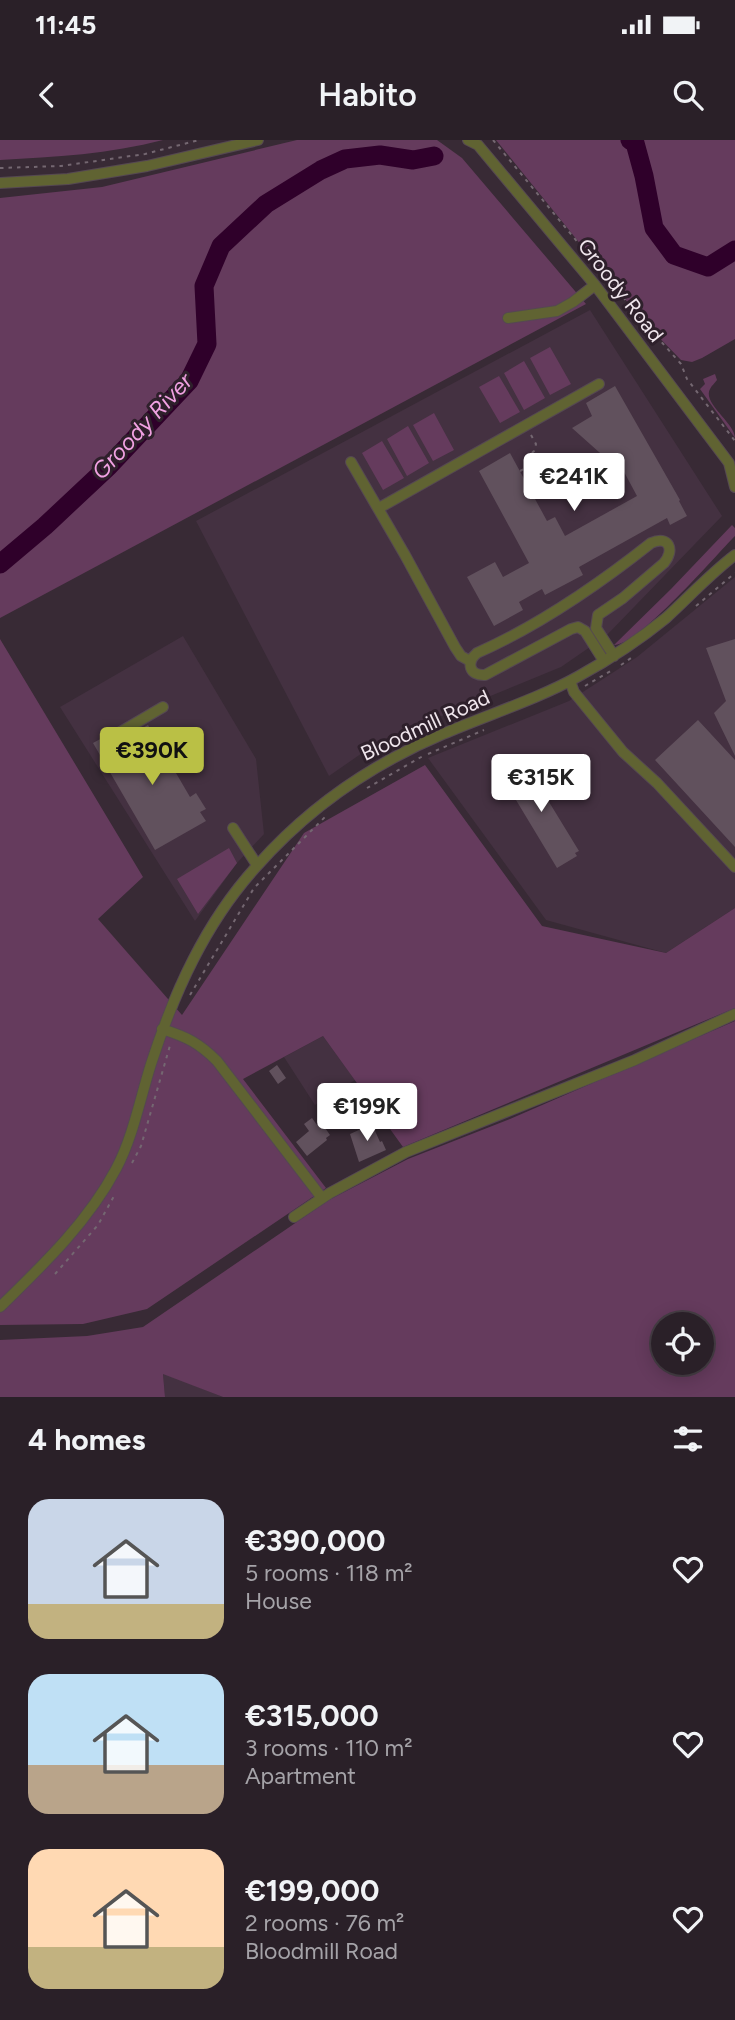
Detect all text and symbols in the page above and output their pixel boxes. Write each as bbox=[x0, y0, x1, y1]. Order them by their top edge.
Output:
text: 11:45 bbox=[35, 9, 96, 41]
icon: back bbox=[28, 76, 66, 114]
text: Habito bbox=[318, 76, 417, 114]
icon: search bbox=[669, 76, 707, 114]
street label: Groody Road bbox=[573, 233, 669, 347]
water label: Groody River bbox=[86, 366, 199, 485]
pin: €241K bbox=[525, 454, 623, 513]
text: €241K bbox=[540, 462, 608, 490]
street label: Bloodmill Road bbox=[356, 684, 494, 766]
pin: €390K bbox=[103, 728, 201, 787]
text: €390K bbox=[116, 736, 188, 764]
pin: €315K bbox=[492, 754, 590, 814]
text: €315K bbox=[507, 763, 575, 791]
pin: €199K bbox=[318, 1084, 416, 1143]
text: €199K bbox=[333, 1092, 401, 1120]
map controls bbox=[651, 1312, 714, 1375]
button: locate bbox=[651, 1312, 714, 1375]
icon: filters bbox=[669, 1420, 707, 1458]
text: 4 homes bbox=[28, 1421, 145, 1458]
text: €390,000 bbox=[245, 1522, 385, 1559]
icon: home bbox=[84, 1527, 168, 1611]
icon: heart bbox=[669, 1550, 707, 1588]
text: 5 rooms · 118 m² bbox=[245, 1559, 413, 1587]
text: House bbox=[245, 1587, 312, 1615]
text: €315,000 bbox=[245, 1697, 379, 1734]
icon: home bbox=[84, 1702, 168, 1786]
icon: heart bbox=[669, 1725, 707, 1763]
text: 3 rooms · 110 m² bbox=[245, 1734, 412, 1762]
text: Apartment bbox=[245, 1762, 356, 1790]
text: €199,000 bbox=[245, 1872, 379, 1909]
icon: home bbox=[84, 1877, 168, 1961]
icon: heart bbox=[669, 1900, 707, 1938]
text: 2 rooms · 76 m² bbox=[245, 1909, 404, 1937]
text: Bloodmill Road bbox=[245, 1937, 398, 1965]

